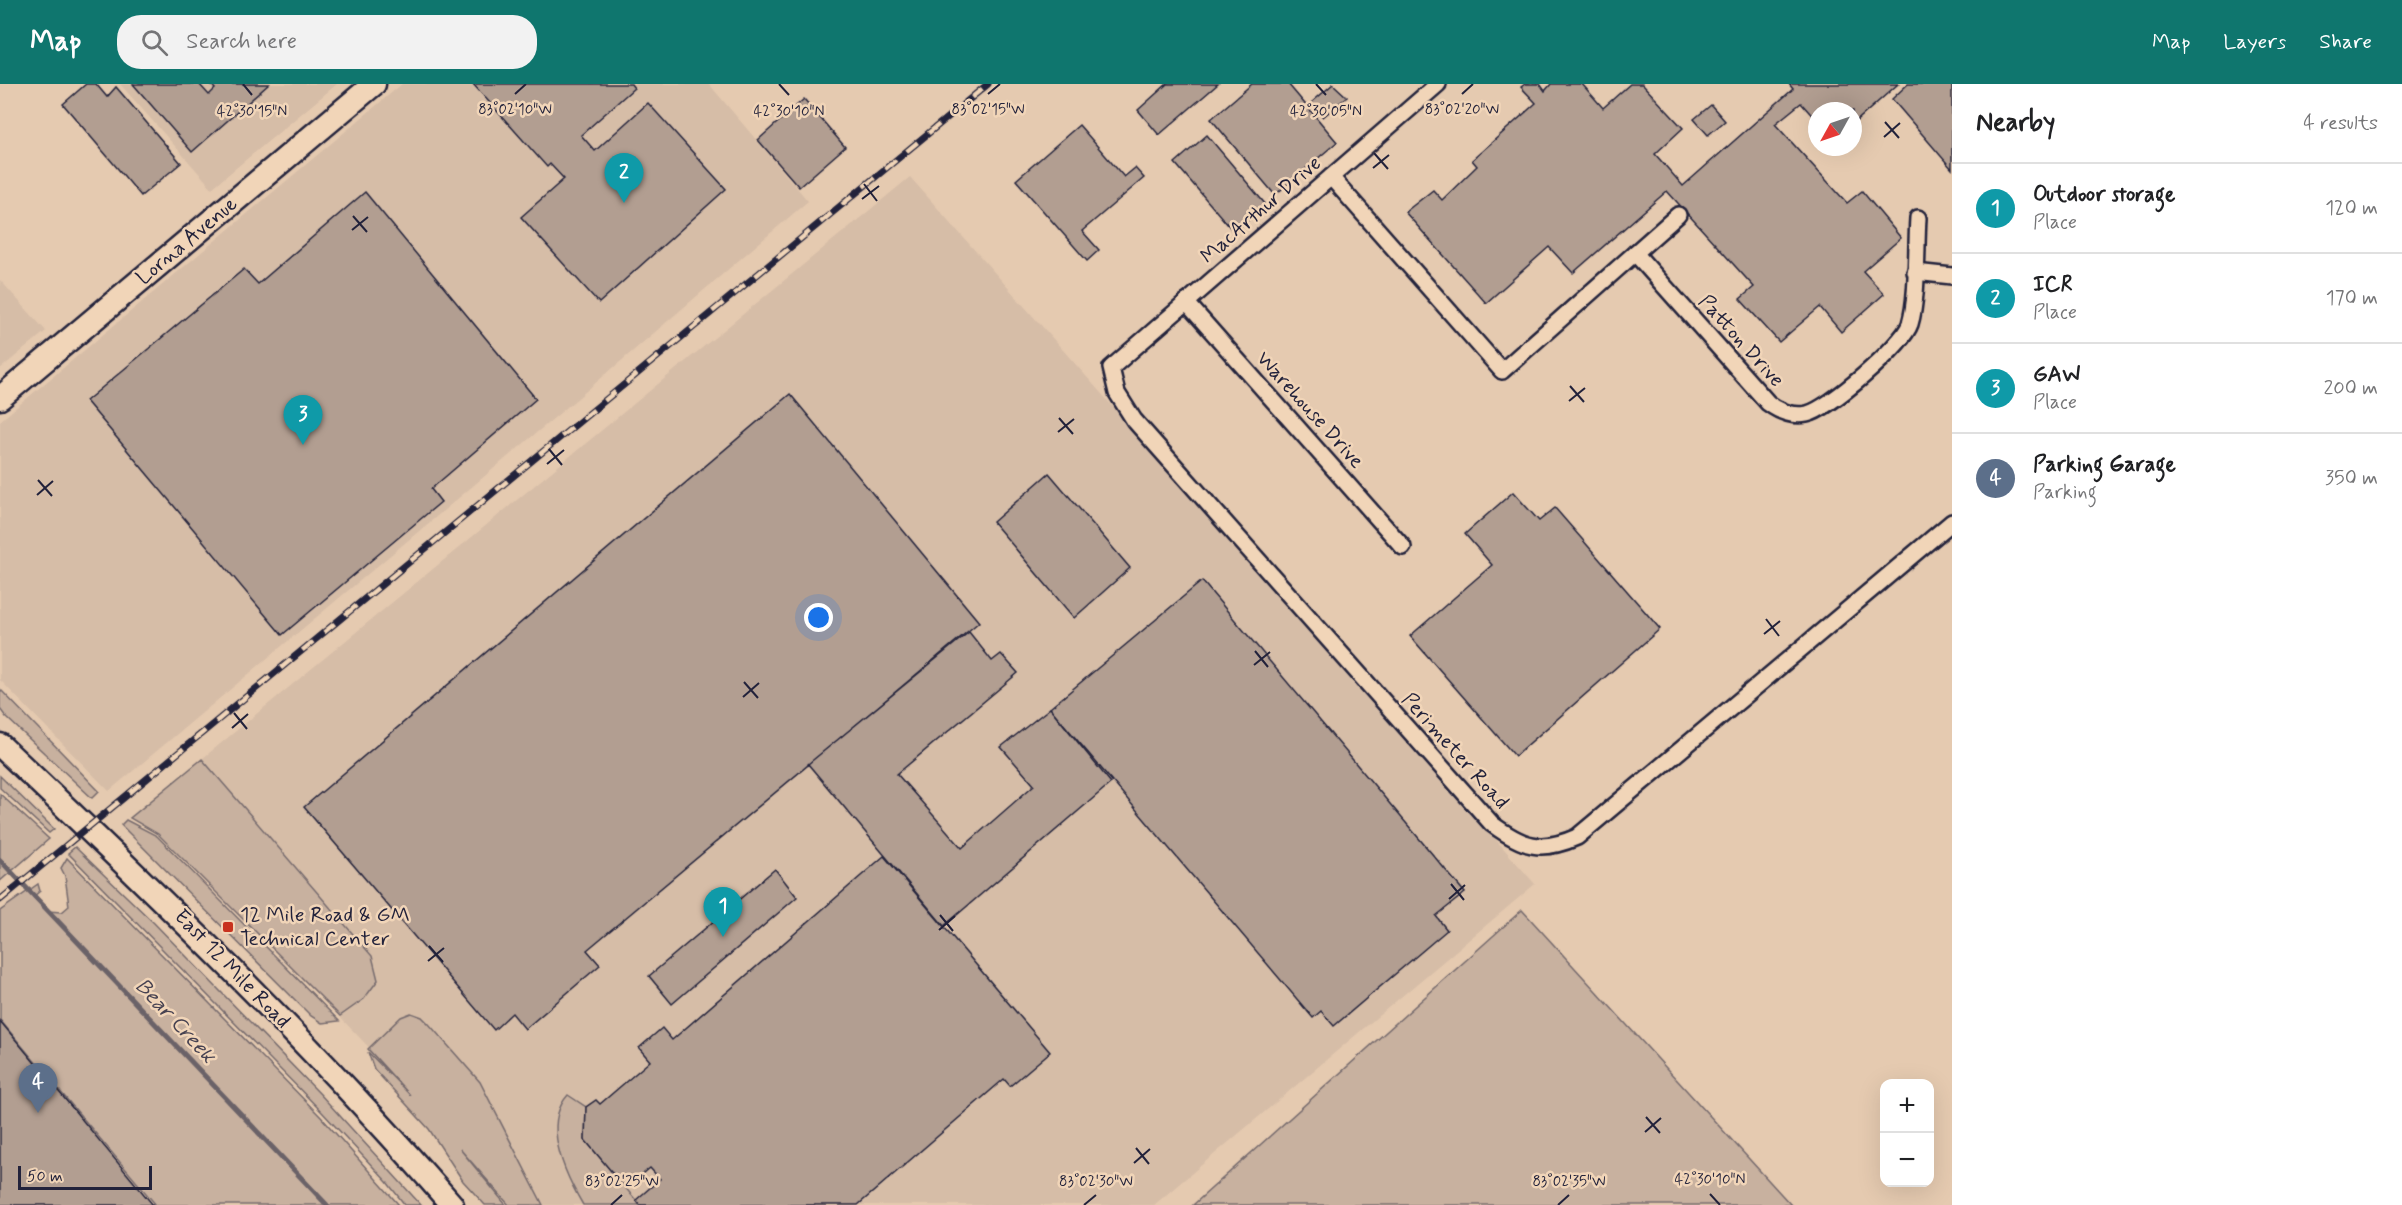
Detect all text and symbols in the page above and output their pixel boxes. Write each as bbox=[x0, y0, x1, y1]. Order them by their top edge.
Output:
search box bbox=[117, 15, 537, 69]
text: Map bbox=[30, 24, 81, 61]
icon: search bbox=[138, 26, 171, 59]
text: Search here bbox=[186, 28, 297, 56]
text: Map bbox=[2152, 28, 2190, 56]
text: Layers bbox=[2223, 28, 2286, 56]
text: Share bbox=[2319, 28, 2372, 56]
text: 83°02'10"W bbox=[478, 100, 552, 120]
text: 83°02'15"W bbox=[951, 100, 1025, 120]
text: 83°02'20"W bbox=[1425, 100, 1499, 120]
text: 42°30'15"N bbox=[217, 102, 287, 122]
text: 42°30'10"N bbox=[754, 102, 825, 122]
text: 42°30'05"N bbox=[1290, 102, 1362, 122]
north arrow bbox=[1808, 102, 1862, 156]
text: Nearby bbox=[1976, 106, 2055, 140]
text: 4 results bbox=[2303, 110, 2378, 137]
street label: MacArthur Drive bbox=[1195, 150, 1327, 270]
pin: 2 bbox=[604, 154, 644, 203]
text: Outdoor storage bbox=[2033, 181, 2175, 209]
street label: Lorna Avenue bbox=[130, 190, 244, 292]
text: 1 bbox=[1991, 195, 2000, 222]
text: 120 m bbox=[2325, 195, 2378, 222]
text: Place bbox=[2033, 209, 2077, 236]
text: ICR bbox=[2033, 271, 2073, 299]
text: 2 bbox=[1991, 285, 2000, 312]
text: 170 m bbox=[2326, 285, 2378, 312]
street label: Patton Drive bbox=[1692, 289, 1790, 393]
text: Place bbox=[2033, 299, 2077, 326]
street label: Warehouse Drive bbox=[1250, 345, 1370, 475]
text: GAW bbox=[2033, 361, 2080, 389]
text: 3 bbox=[1991, 375, 2000, 402]
text: 200 m bbox=[2323, 375, 2378, 402]
text: Place bbox=[2033, 389, 2077, 416]
pin: 3 bbox=[284, 396, 322, 445]
text: Parking Garage bbox=[2033, 451, 2176, 479]
text: 4 bbox=[1990, 465, 2001, 492]
text: 350 m bbox=[2325, 465, 2378, 492]
text: Parking bbox=[2033, 479, 2097, 506]
your location bbox=[804, 603, 833, 632]
street label: Perimeter Road bbox=[1395, 687, 1515, 815]
pin: 1 bbox=[704, 888, 742, 937]
place label: 12 Mile Road & GM Technical Center bbox=[240, 901, 410, 953]
street label: East 12 Mile Road bbox=[168, 903, 296, 1035]
marker: 12 Mile Road & GM Technical Center bbox=[221, 920, 235, 934]
water label: Bear Creek bbox=[128, 973, 223, 1071]
pin: 4 bbox=[18, 1064, 57, 1113]
map controls bbox=[1880, 1079, 1934, 1187]
button: + bbox=[1880, 1079, 1934, 1133]
button: − bbox=[1880, 1133, 1934, 1187]
scale bar bbox=[18, 1163, 152, 1190]
text: 50 m bbox=[27, 1166, 63, 1187]
text: 42°30'10"N bbox=[1675, 1170, 1746, 1190]
text: 83°02'25"W bbox=[585, 1172, 659, 1192]
text: 83°02'30"W bbox=[1059, 1172, 1133, 1192]
text: 83°02'35"W bbox=[1532, 1172, 1606, 1192]

